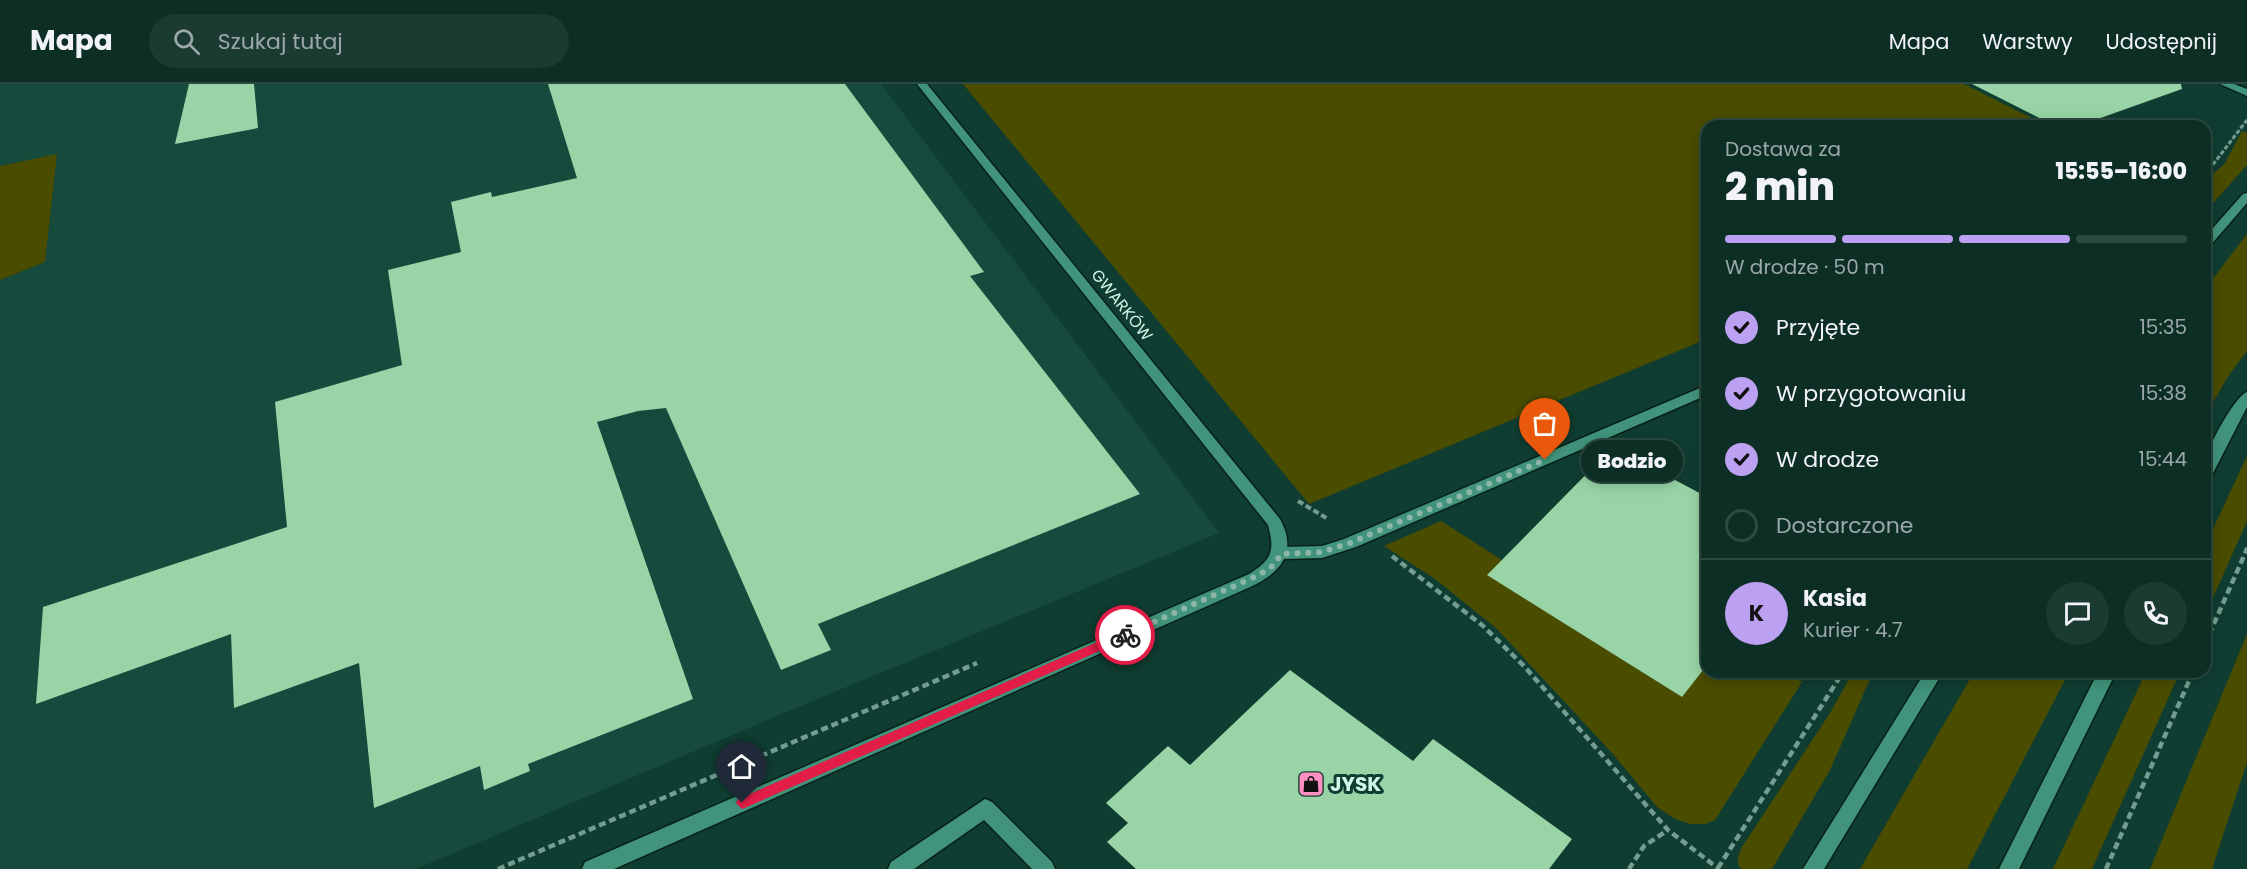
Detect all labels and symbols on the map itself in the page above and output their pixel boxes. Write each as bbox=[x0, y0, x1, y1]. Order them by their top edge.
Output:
street label: GWARKÓW bbox=[1086, 264, 1158, 346]
pin bbox=[1519, 398, 1570, 460]
callout: Bodzio bbox=[1581, 439, 1683, 481]
courier bbox=[1095, 605, 1155, 665]
pin bbox=[716, 741, 767, 803]
shop icon: JYSK bbox=[1296, 769, 1326, 799]
place label: JYSK bbox=[1330, 770, 1381, 798]

